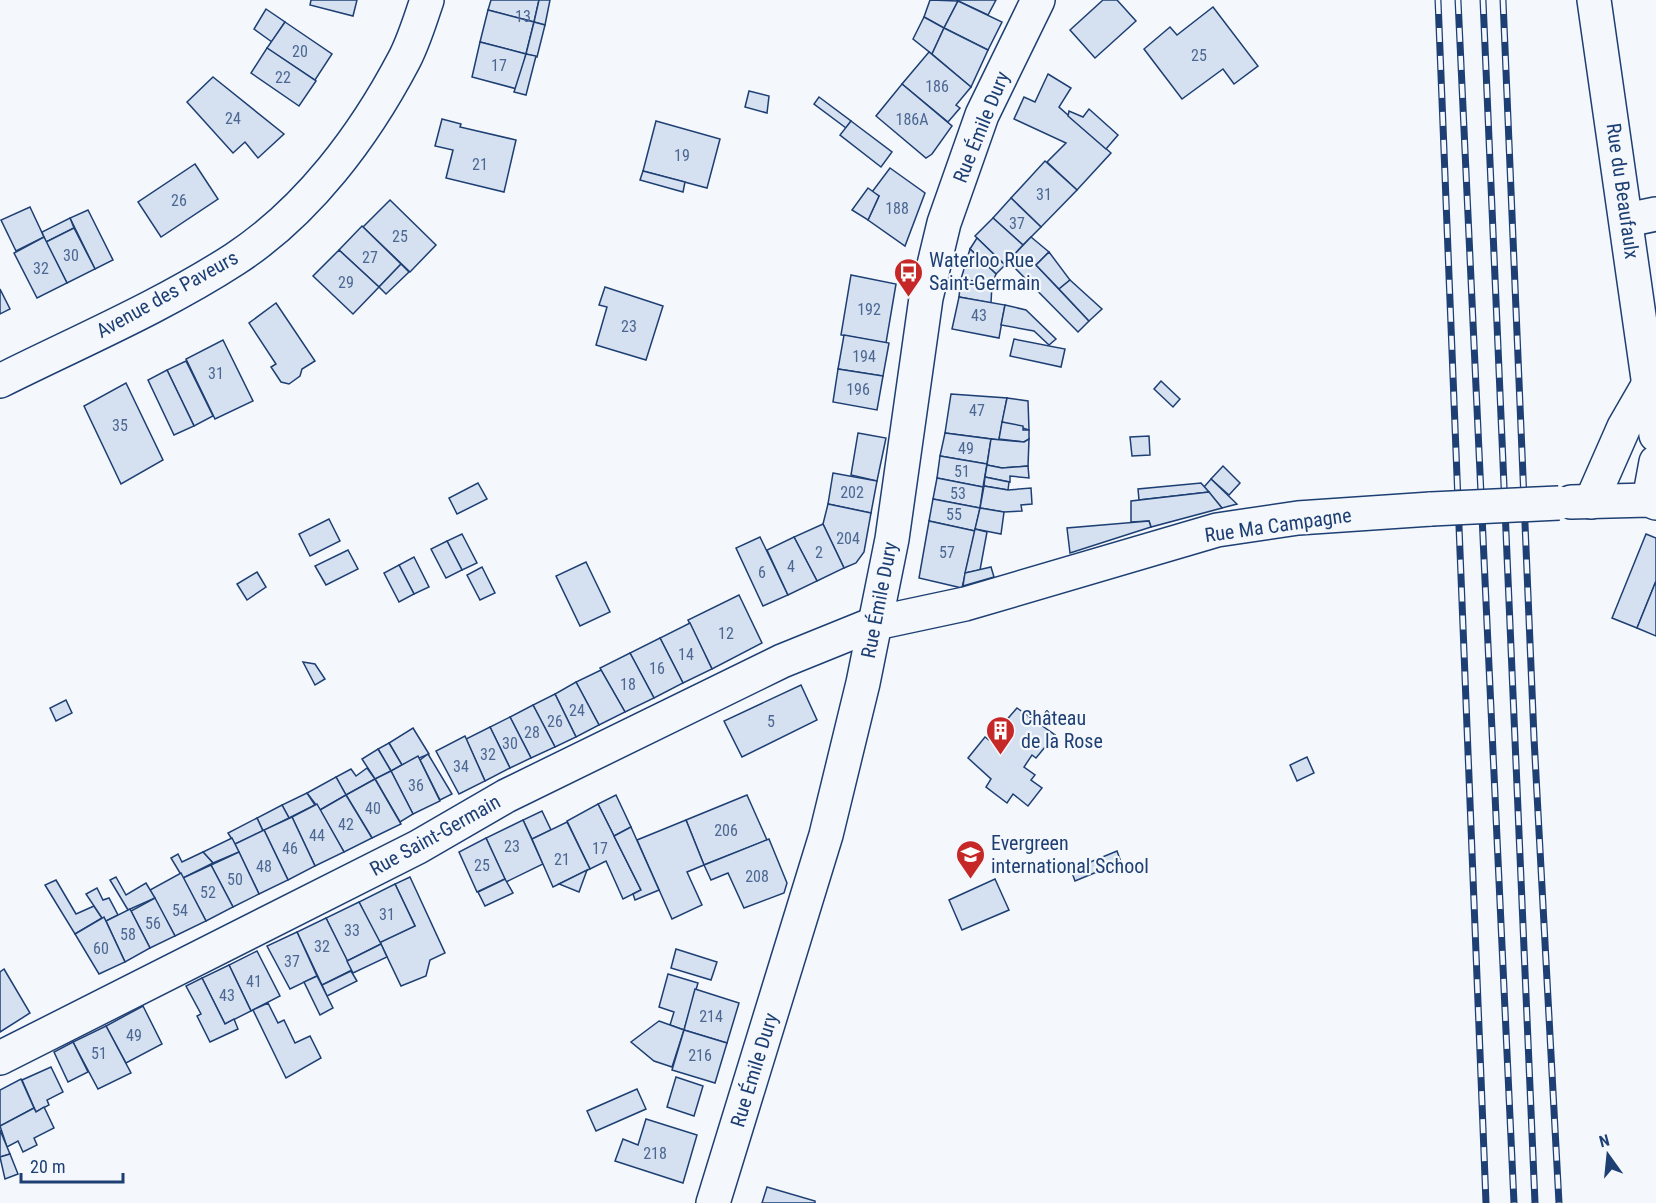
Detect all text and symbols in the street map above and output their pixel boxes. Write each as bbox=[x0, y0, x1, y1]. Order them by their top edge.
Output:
house number: 13 bbox=[515, 7, 531, 26]
house number: 20 bbox=[292, 42, 308, 61]
house number: 25 bbox=[1191, 46, 1207, 65]
house number: 17 bbox=[491, 56, 507, 75]
house number: 22 bbox=[275, 68, 291, 87]
street label: Rue Émile Dury bbox=[948, 68, 1014, 186]
house number: 186 bbox=[925, 77, 949, 96]
house number: 24 bbox=[225, 109, 241, 128]
house number: 186A bbox=[896, 110, 928, 129]
street label: Rue du Beaufaulx bbox=[1602, 122, 1644, 261]
house number: 19 bbox=[674, 146, 690, 165]
house number: 21 bbox=[472, 155, 488, 174]
house number: 31 bbox=[1036, 185, 1052, 204]
house number: 26 bbox=[171, 191, 187, 210]
house number: 188 bbox=[885, 199, 909, 218]
house number: 37 bbox=[1009, 214, 1025, 233]
house number: 25 bbox=[392, 227, 408, 246]
street label: Avenue des Paveurs bbox=[92, 245, 242, 343]
house number: 30 bbox=[63, 246, 79, 265]
house number: 27 bbox=[362, 248, 378, 267]
place label: Waterloo Rue Saint-Germain bbox=[929, 248, 1040, 295]
bus stop icon: Waterloo Rue Saint-Germain bbox=[892, 256, 924, 298]
house number: 32 bbox=[33, 259, 49, 278]
house number: 29 bbox=[338, 273, 354, 292]
house number: 192 bbox=[857, 300, 881, 319]
house number: 43 bbox=[971, 306, 987, 325]
house number: 23 bbox=[621, 317, 637, 336]
house number: 194 bbox=[852, 347, 876, 366]
house number: 31 bbox=[208, 364, 224, 383]
house number: 196 bbox=[846, 380, 870, 399]
house number: 47 bbox=[969, 401, 985, 420]
house number: 35 bbox=[112, 416, 128, 435]
house number: 49 bbox=[958, 439, 974, 458]
house number: 51 bbox=[954, 462, 970, 481]
house number: 202 bbox=[840, 483, 864, 502]
house number: 53 bbox=[950, 484, 966, 503]
street label: Rue Ma Campagne bbox=[1203, 503, 1353, 547]
house number: 55 bbox=[946, 505, 962, 524]
house number: 204 bbox=[836, 529, 860, 548]
street label: Rue Émile Dury bbox=[856, 540, 902, 660]
house number: 2 bbox=[815, 543, 823, 562]
house number: 57 bbox=[939, 543, 955, 562]
house number: 4 bbox=[787, 557, 795, 576]
house number: 6 bbox=[758, 563, 766, 582]
house number: 12 bbox=[718, 624, 734, 643]
house number: 14 bbox=[678, 645, 694, 664]
house number: 16 bbox=[649, 659, 665, 678]
house number: 18 bbox=[620, 675, 636, 694]
house number: 24 bbox=[569, 701, 585, 720]
place label: Château de la Rose bbox=[1021, 706, 1103, 753]
house number: 26 bbox=[547, 712, 563, 731]
house number: 5 bbox=[767, 712, 775, 731]
building icon: Château de la Rose bbox=[984, 714, 1016, 756]
house number: 28 bbox=[524, 723, 540, 742]
house number: 30 bbox=[502, 734, 518, 753]
house number: 32 bbox=[480, 745, 496, 764]
house number: 34 bbox=[453, 757, 469, 776]
house number: 36 bbox=[408, 776, 424, 795]
street label: Rue Saint-Germain bbox=[366, 789, 504, 881]
house number: 40 bbox=[365, 799, 381, 818]
house number: 42 bbox=[338, 815, 354, 834]
house number: 206 bbox=[714, 821, 738, 840]
house number: 44 bbox=[309, 826, 325, 845]
place label: Evergreen international School bbox=[991, 831, 1149, 878]
house number: 23 bbox=[504, 837, 520, 856]
school or university icon: Evergreen international School bbox=[954, 838, 986, 880]
house number: 46 bbox=[282, 839, 298, 858]
house number: 17 bbox=[592, 839, 608, 858]
house number: 21 bbox=[554, 850, 570, 869]
house number: 25 bbox=[474, 856, 490, 875]
house number: 48 bbox=[256, 857, 272, 876]
house number: 208 bbox=[745, 867, 769, 886]
house number: 50 bbox=[227, 870, 243, 889]
house number: 52 bbox=[200, 883, 216, 902]
house number: 54 bbox=[172, 901, 188, 920]
house number: 31 bbox=[379, 905, 395, 924]
house number: 56 bbox=[145, 914, 161, 933]
house number: 33 bbox=[344, 921, 360, 940]
house number: 58 bbox=[120, 925, 136, 944]
house number: 32 bbox=[314, 937, 330, 956]
house number: 60 bbox=[93, 939, 109, 958]
house number: 37 bbox=[284, 952, 300, 971]
house number: 41 bbox=[246, 972, 262, 991]
house number: 43 bbox=[219, 986, 235, 1005]
house number: 214 bbox=[699, 1007, 723, 1026]
street label: Rue Émile Dury bbox=[725, 1010, 783, 1130]
house number: 49 bbox=[126, 1026, 142, 1045]
house number: 51 bbox=[91, 1044, 107, 1063]
house number: 216 bbox=[688, 1046, 712, 1065]
north arrow bbox=[1578, 1125, 1638, 1185]
text: N bbox=[1597, 1131, 1611, 1151]
house number: 218 bbox=[643, 1144, 667, 1163]
scale bar bbox=[21, 1146, 123, 1184]
text: 20 m bbox=[30, 1156, 65, 1177]

